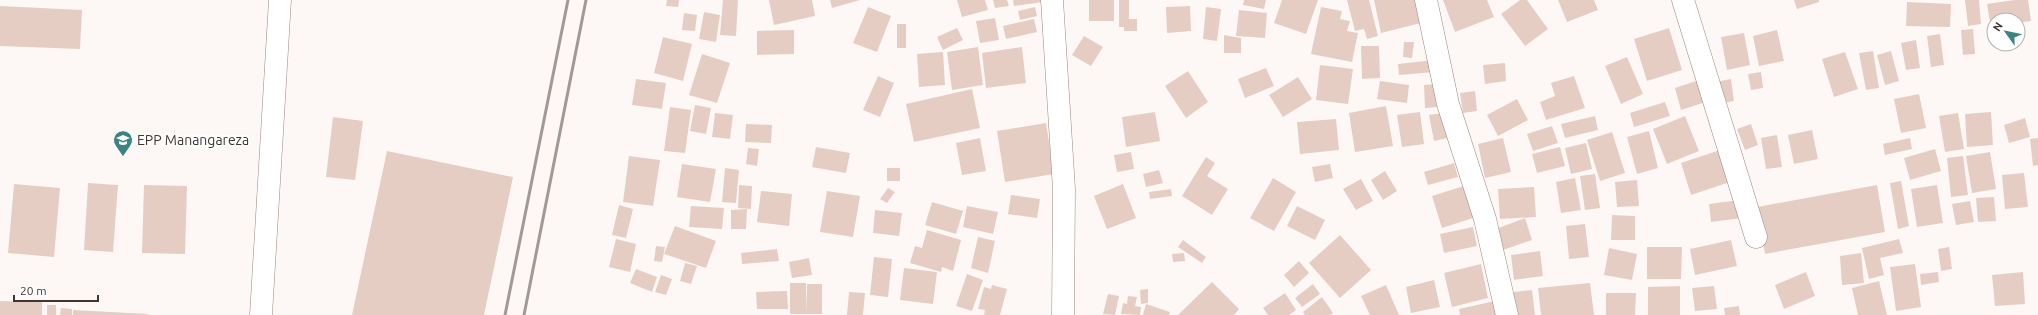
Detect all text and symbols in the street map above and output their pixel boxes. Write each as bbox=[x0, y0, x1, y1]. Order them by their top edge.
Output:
north arrow bbox=[1986, 12, 2026, 52]
text: N bbox=[1990, 20, 2005, 33]
school or university icon: EPP Manangareza bbox=[112, 129, 134, 157]
place label: EPP Manangareza bbox=[137, 132, 249, 148]
scale bar bbox=[14, 277, 98, 303]
text: 20 m bbox=[20, 284, 47, 297]

